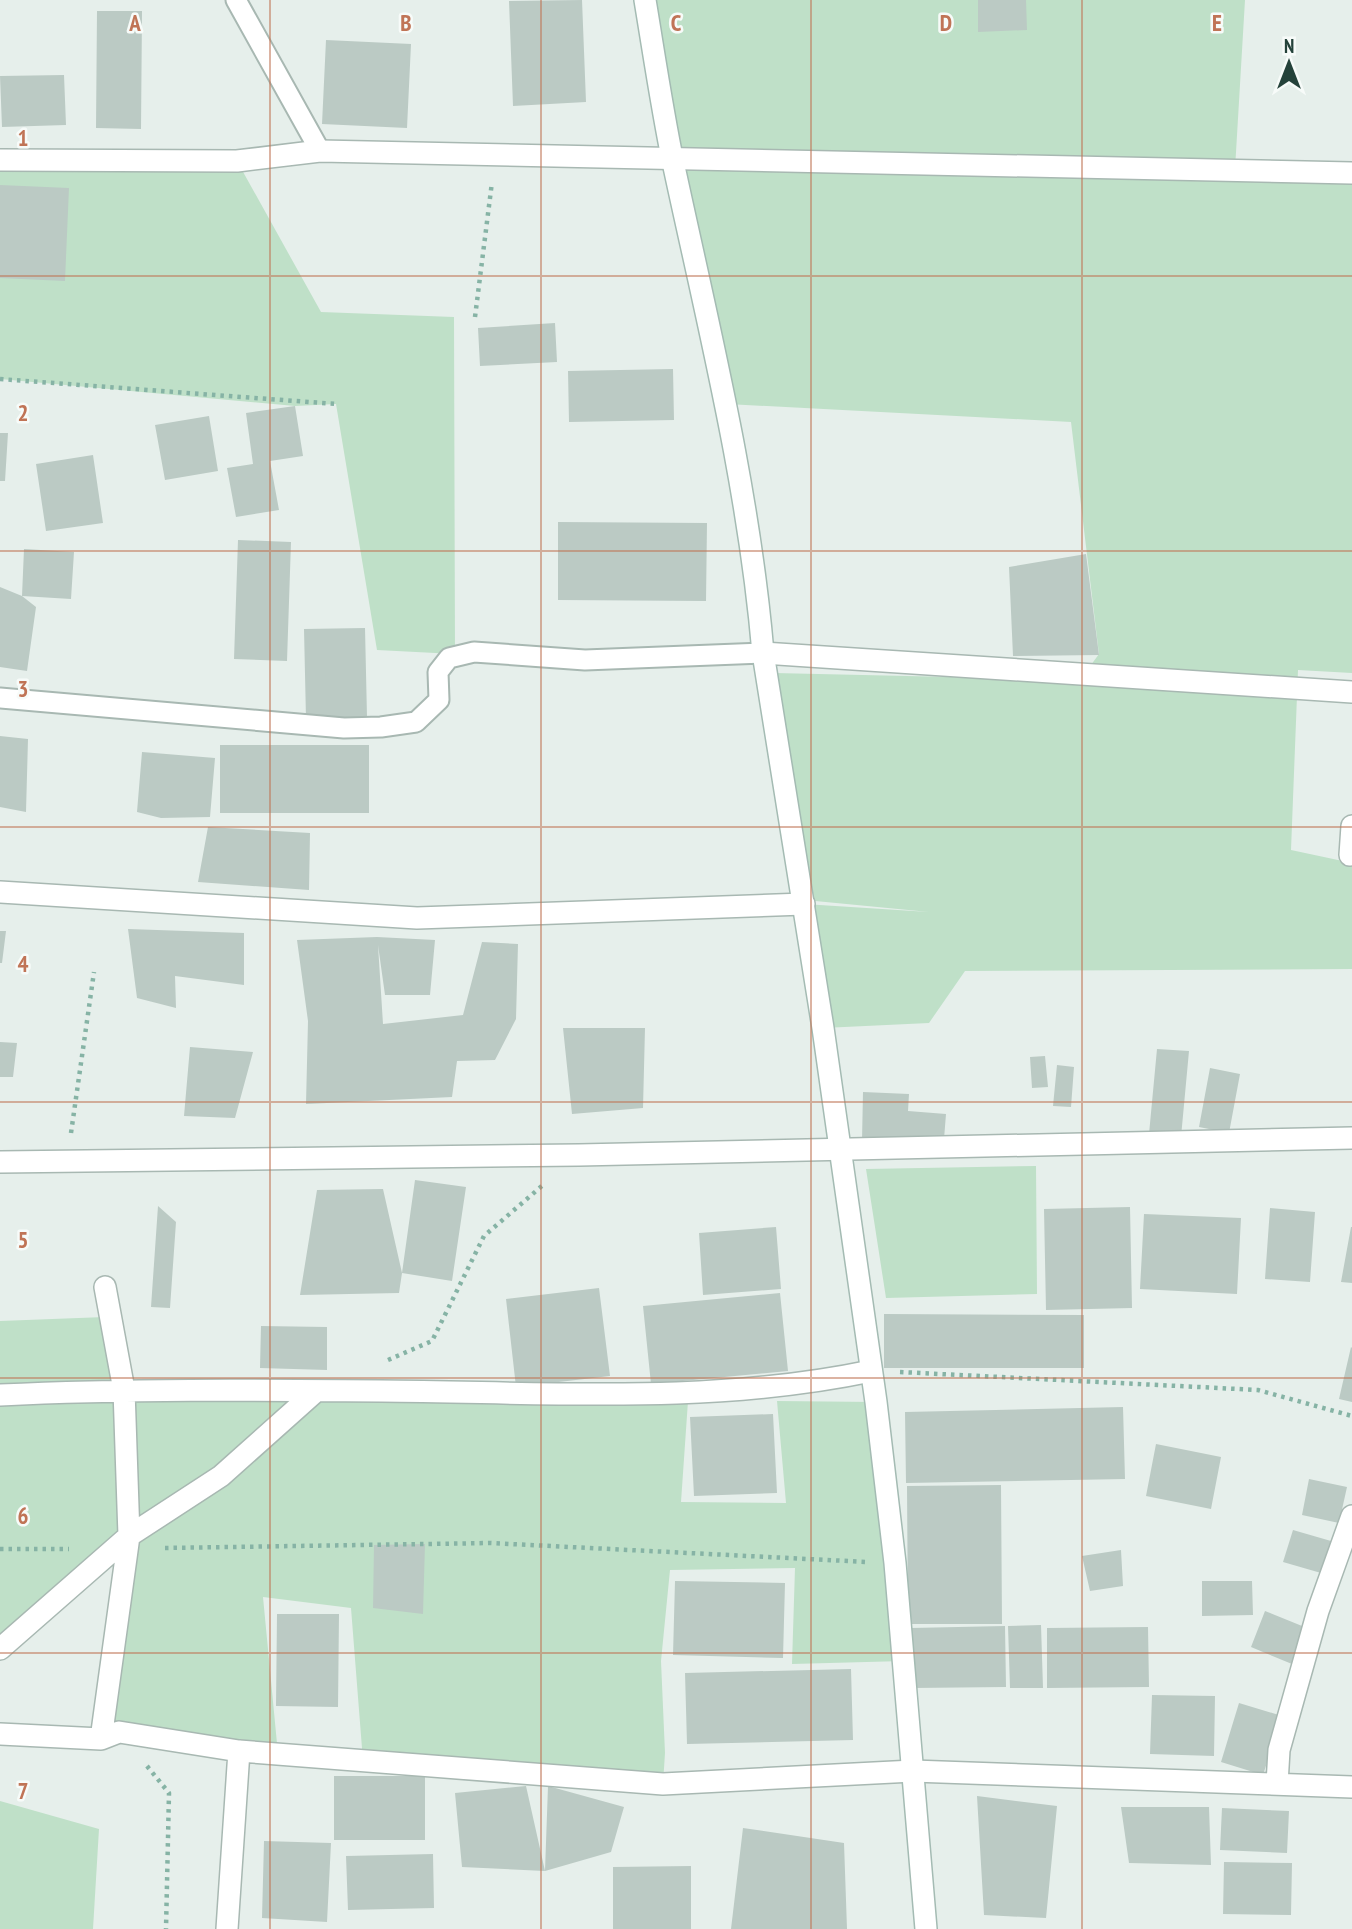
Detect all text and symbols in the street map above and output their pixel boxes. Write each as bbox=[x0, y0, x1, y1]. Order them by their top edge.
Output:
text: A bbox=[128, 8, 141, 37]
text: B bbox=[400, 8, 412, 37]
text: C bbox=[671, 8, 682, 37]
text: D bbox=[940, 8, 952, 37]
text: E bbox=[1212, 8, 1222, 37]
north arrow bbox=[1254, 28, 1324, 98]
text: N bbox=[1284, 34, 1294, 58]
text: 1 bbox=[18, 123, 29, 152]
text: 2 bbox=[18, 398, 29, 427]
text: 3 bbox=[18, 674, 29, 703]
text: 4 bbox=[18, 949, 29, 978]
text: 5 bbox=[18, 1225, 29, 1254]
text: 6 bbox=[18, 1501, 29, 1530]
text: 7 bbox=[18, 1776, 29, 1805]

